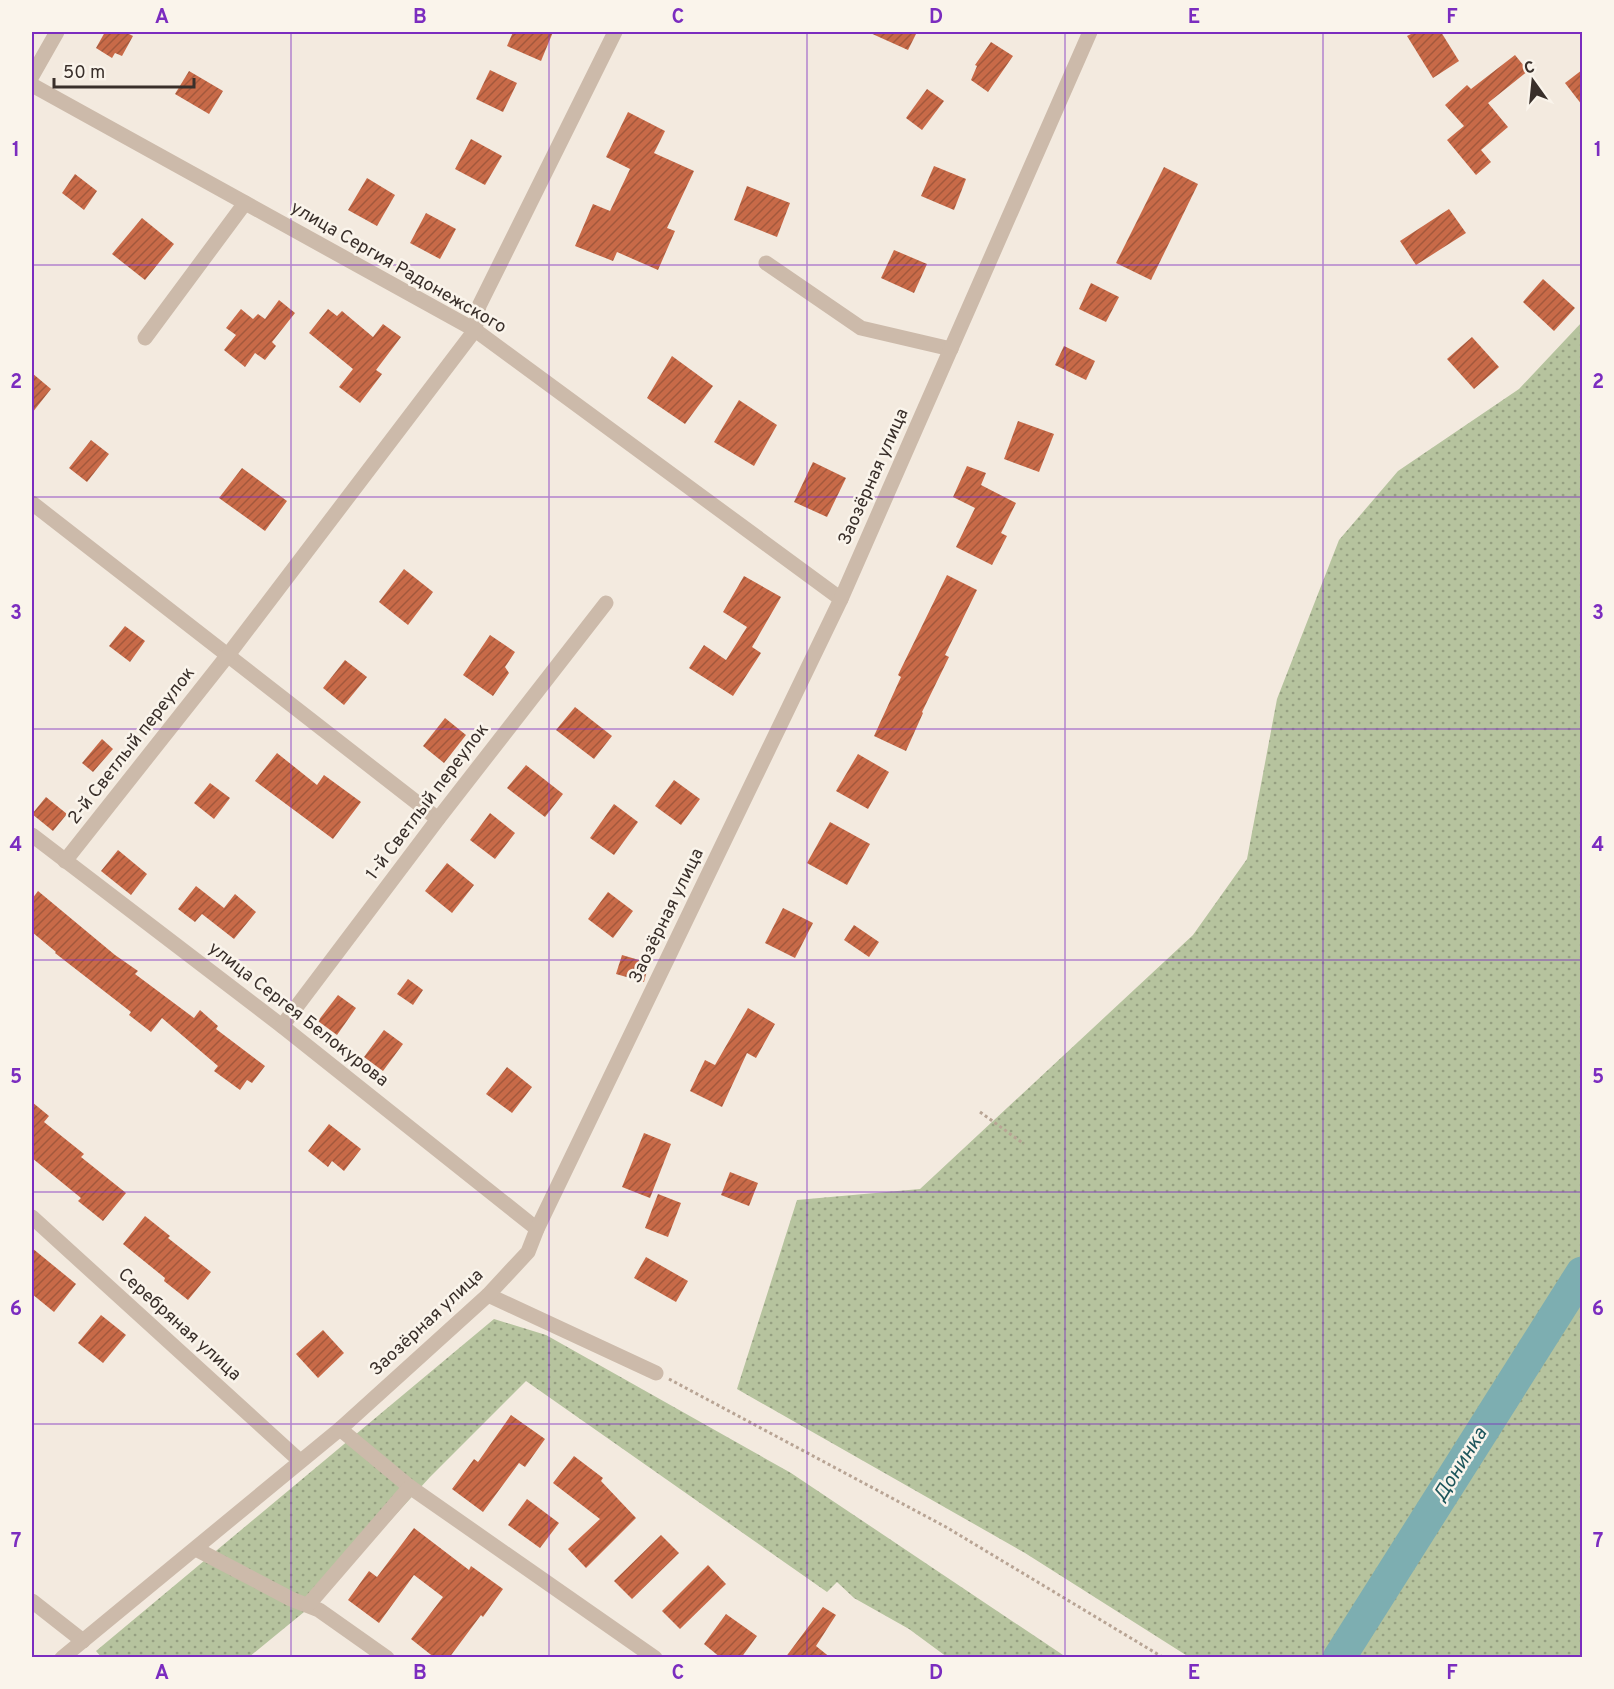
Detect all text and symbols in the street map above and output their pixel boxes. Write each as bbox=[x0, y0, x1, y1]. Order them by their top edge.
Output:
text: A bbox=[155, 5, 169, 31]
text: B bbox=[413, 5, 427, 31]
text: C bbox=[672, 5, 684, 31]
text: D bbox=[929, 5, 943, 31]
text: E bbox=[1188, 5, 1200, 31]
text: F bbox=[1446, 5, 1458, 31]
scale bar bbox=[54, 51, 194, 89]
north arrow bbox=[1503, 51, 1563, 111]
text: С bbox=[1522, 57, 1537, 79]
text: 50 m bbox=[63, 62, 105, 85]
text: 1 bbox=[12, 138, 20, 164]
text: 1 bbox=[1594, 138, 1602, 164]
street label: улица Сергия Радонежского bbox=[286, 197, 510, 339]
text: 2 bbox=[10, 370, 22, 396]
text: 2 bbox=[1592, 370, 1604, 396]
street label: Заозёрная улица bbox=[834, 405, 914, 549]
text: 3 bbox=[10, 601, 22, 627]
text: 3 bbox=[1592, 601, 1604, 627]
street label: 2-й Светлый переулок bbox=[63, 663, 201, 829]
street label: 1-й Светлый переулок bbox=[362, 719, 494, 885]
text: 4 bbox=[10, 833, 22, 859]
text: 4 bbox=[1592, 833, 1604, 859]
street label: Заозёрная улица bbox=[624, 845, 710, 987]
street label: улица Сергея Белокурова bbox=[203, 937, 393, 1093]
text: 5 bbox=[10, 1065, 22, 1091]
text: 5 bbox=[1592, 1065, 1604, 1091]
street label: Серебряная улица bbox=[112, 1263, 246, 1387]
street label: Заозёрная улица bbox=[365, 1264, 489, 1382]
text: 6 bbox=[10, 1297, 22, 1323]
text: 6 bbox=[1592, 1297, 1604, 1323]
water label: Донинка bbox=[1428, 1422, 1494, 1507]
text: 7 bbox=[11, 1529, 21, 1555]
text: 7 bbox=[1593, 1529, 1603, 1555]
text: A bbox=[155, 1661, 169, 1687]
text: B bbox=[413, 1661, 427, 1687]
text: C bbox=[672, 1661, 684, 1687]
text: D bbox=[929, 1661, 943, 1687]
text: E bbox=[1188, 1661, 1200, 1687]
text: F bbox=[1446, 1661, 1458, 1687]

